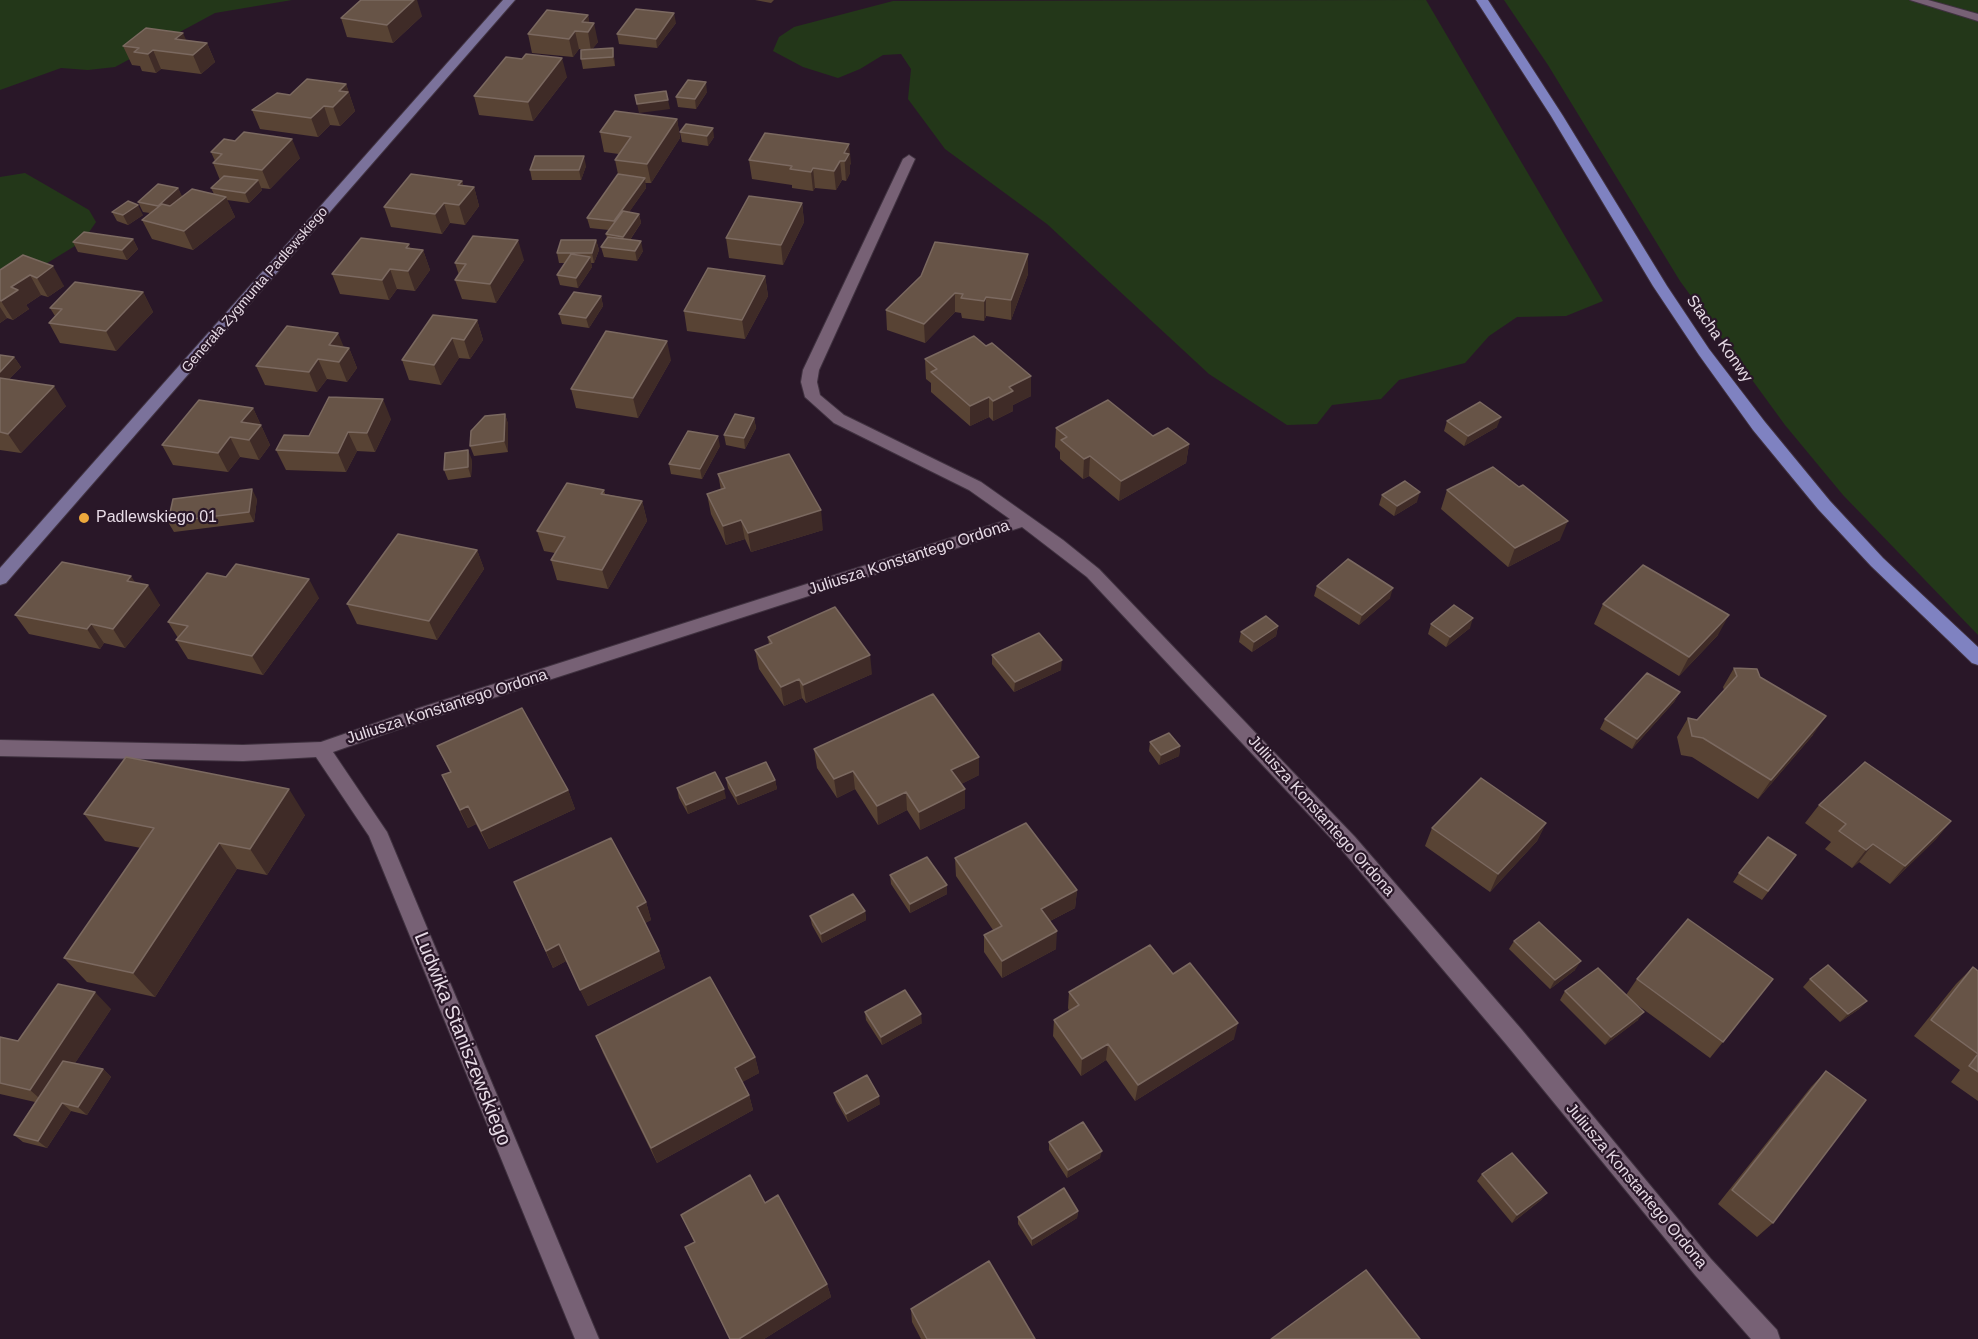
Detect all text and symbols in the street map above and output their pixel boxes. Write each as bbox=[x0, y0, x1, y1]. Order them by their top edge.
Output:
street label: Generała Zygmunta Padlewskiego bbox=[178, 204, 332, 376]
street label: Stacha Konwy bbox=[1682, 292, 1756, 386]
place label: Padlewskiego 01 bbox=[96, 508, 217, 528]
marker: Padlewskiego 01 bbox=[77, 511, 91, 525]
street label: Juliusza Konstantego Ordona bbox=[806, 516, 1012, 600]
street label: Juliusza Konstantego Ordona bbox=[344, 665, 550, 749]
street label: Juliusza Konstantego Ordona bbox=[1244, 732, 1398, 900]
street label: Ludwika Staniszewskiego bbox=[408, 929, 516, 1149]
street label: Juliusza Konstantego Ordona bbox=[1561, 1099, 1711, 1273]

